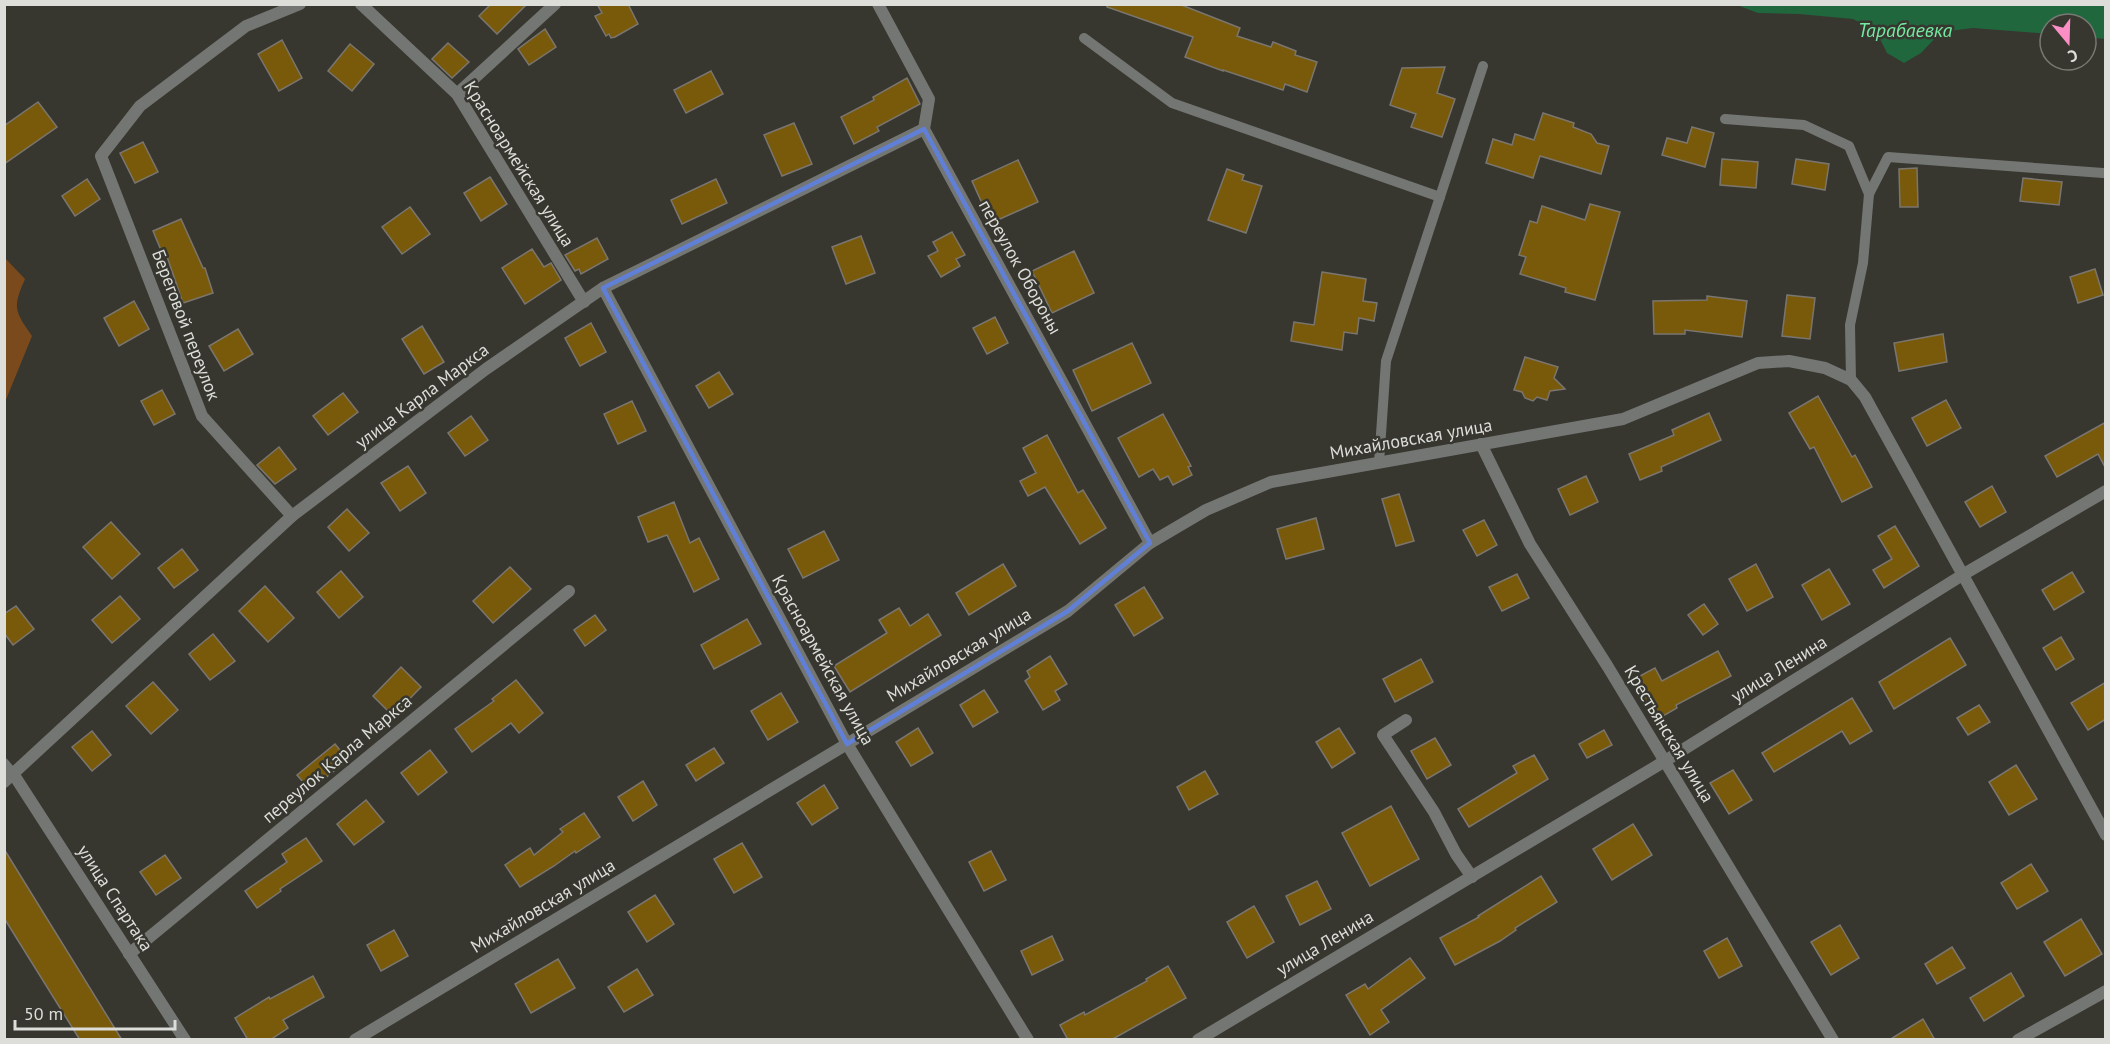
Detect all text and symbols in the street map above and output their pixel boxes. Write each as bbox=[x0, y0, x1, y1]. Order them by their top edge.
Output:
north arrow bbox=[2038, 12, 2098, 72]
water label: Тарабаевка bbox=[1858, 17, 1953, 43]
text: С bbox=[2065, 45, 2080, 67]
street label: Красноармейская улица bbox=[459, 77, 580, 251]
street label: переулок Обороны bbox=[974, 195, 1067, 338]
street label: Береговой переулок bbox=[147, 246, 226, 404]
street label: улица Карла Маркса bbox=[350, 338, 493, 453]
street label: Михайловская улица bbox=[1328, 413, 1494, 464]
street label: Красноармейская улица bbox=[767, 571, 880, 749]
street label: Михайловская улица bbox=[882, 602, 1035, 707]
street label: улица Ленина bbox=[1726, 630, 1831, 707]
street label: Крестьянская улица bbox=[1619, 661, 1719, 807]
street label: переулок Карла Маркса bbox=[257, 689, 416, 828]
street label: улица Спартака bbox=[72, 840, 158, 955]
street label: Михайловская улица bbox=[466, 853, 619, 958]
street label: улица Ленина bbox=[1272, 905, 1377, 981]
scale bar bbox=[15, 993, 176, 1031]
text: 50 m bbox=[24, 1002, 63, 1025]

